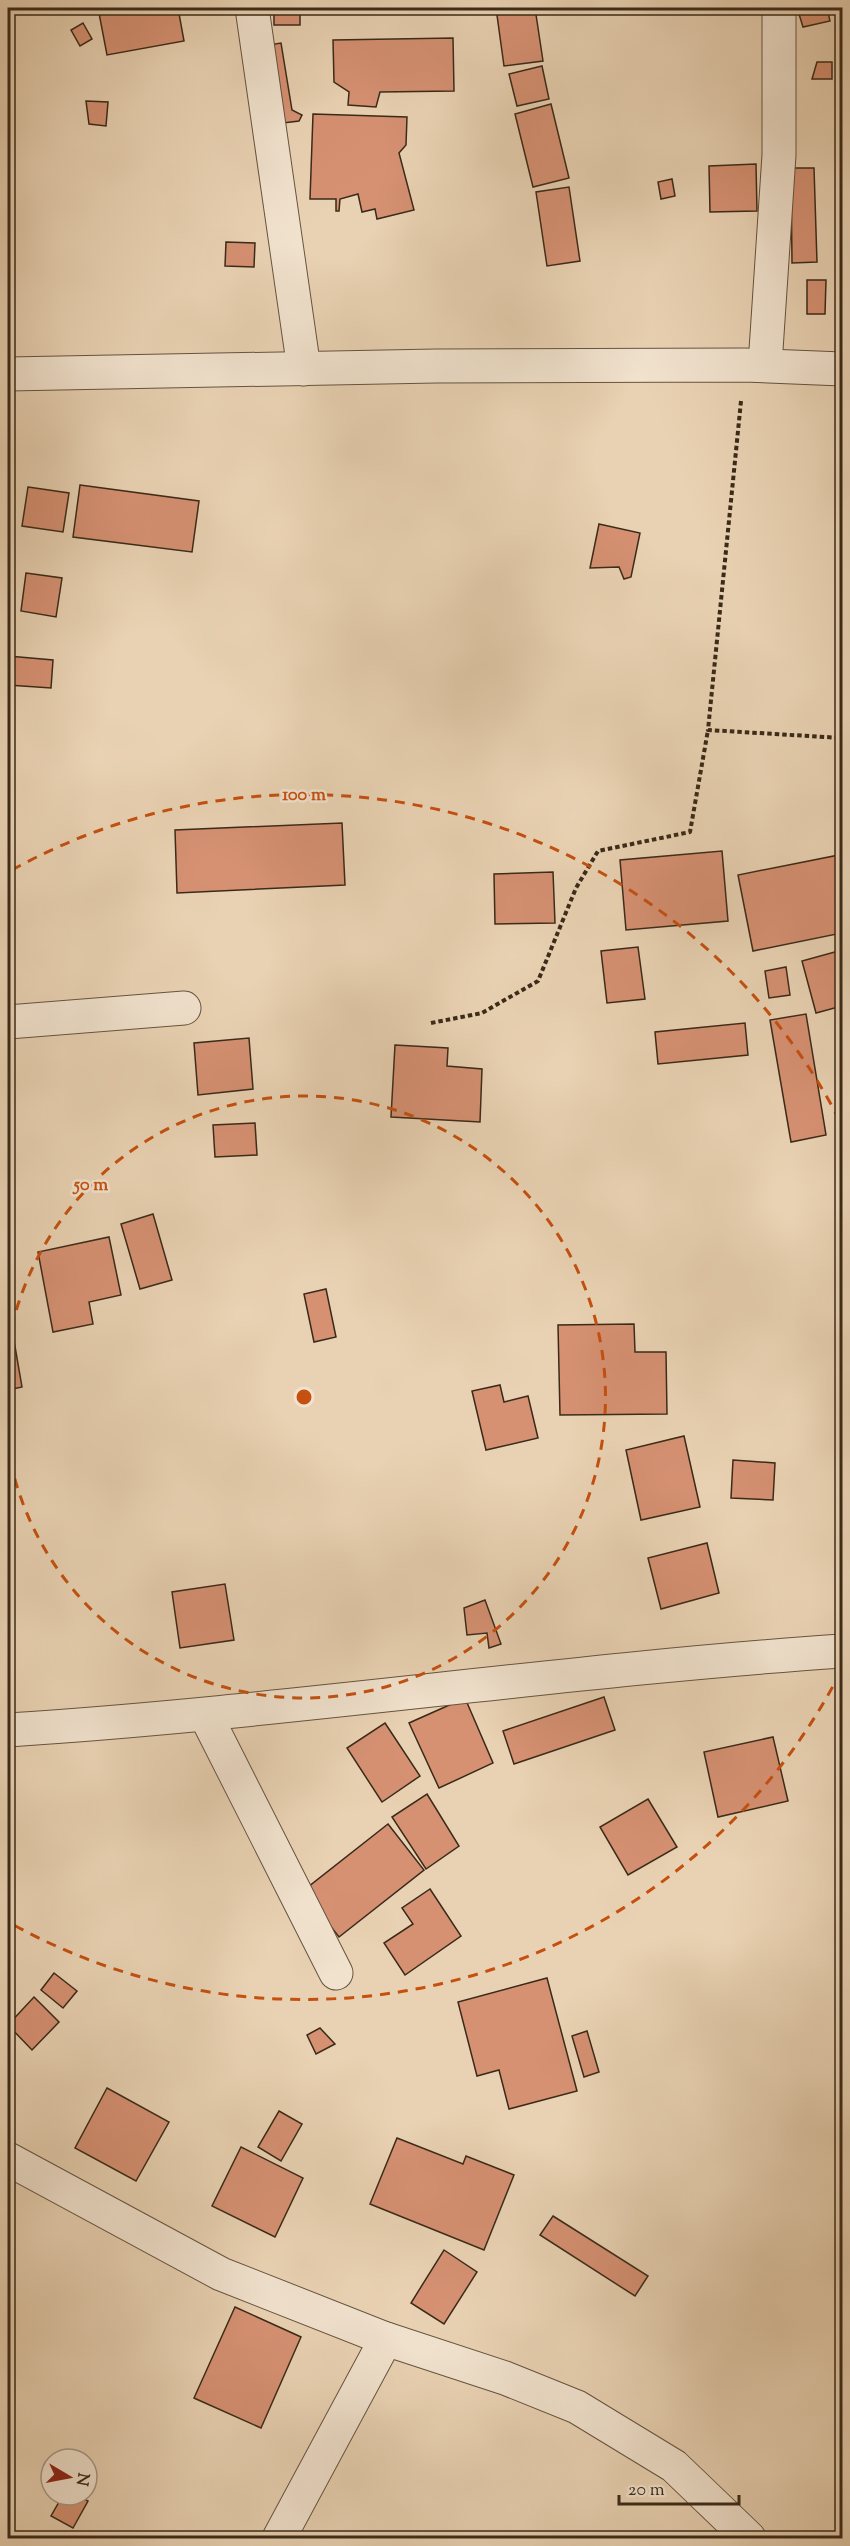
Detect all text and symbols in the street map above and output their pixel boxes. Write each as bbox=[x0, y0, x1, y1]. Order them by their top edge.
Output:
text: 100 m bbox=[282, 783, 326, 809]
text: 50 m bbox=[72, 1173, 108, 1199]
centre of rings bbox=[294, 1387, 314, 1407]
north arrow bbox=[39, 2447, 99, 2507]
scale bar bbox=[619, 2468, 739, 2506]
text: N bbox=[69, 2471, 94, 2488]
text: 20 m bbox=[628, 2478, 665, 2504]

